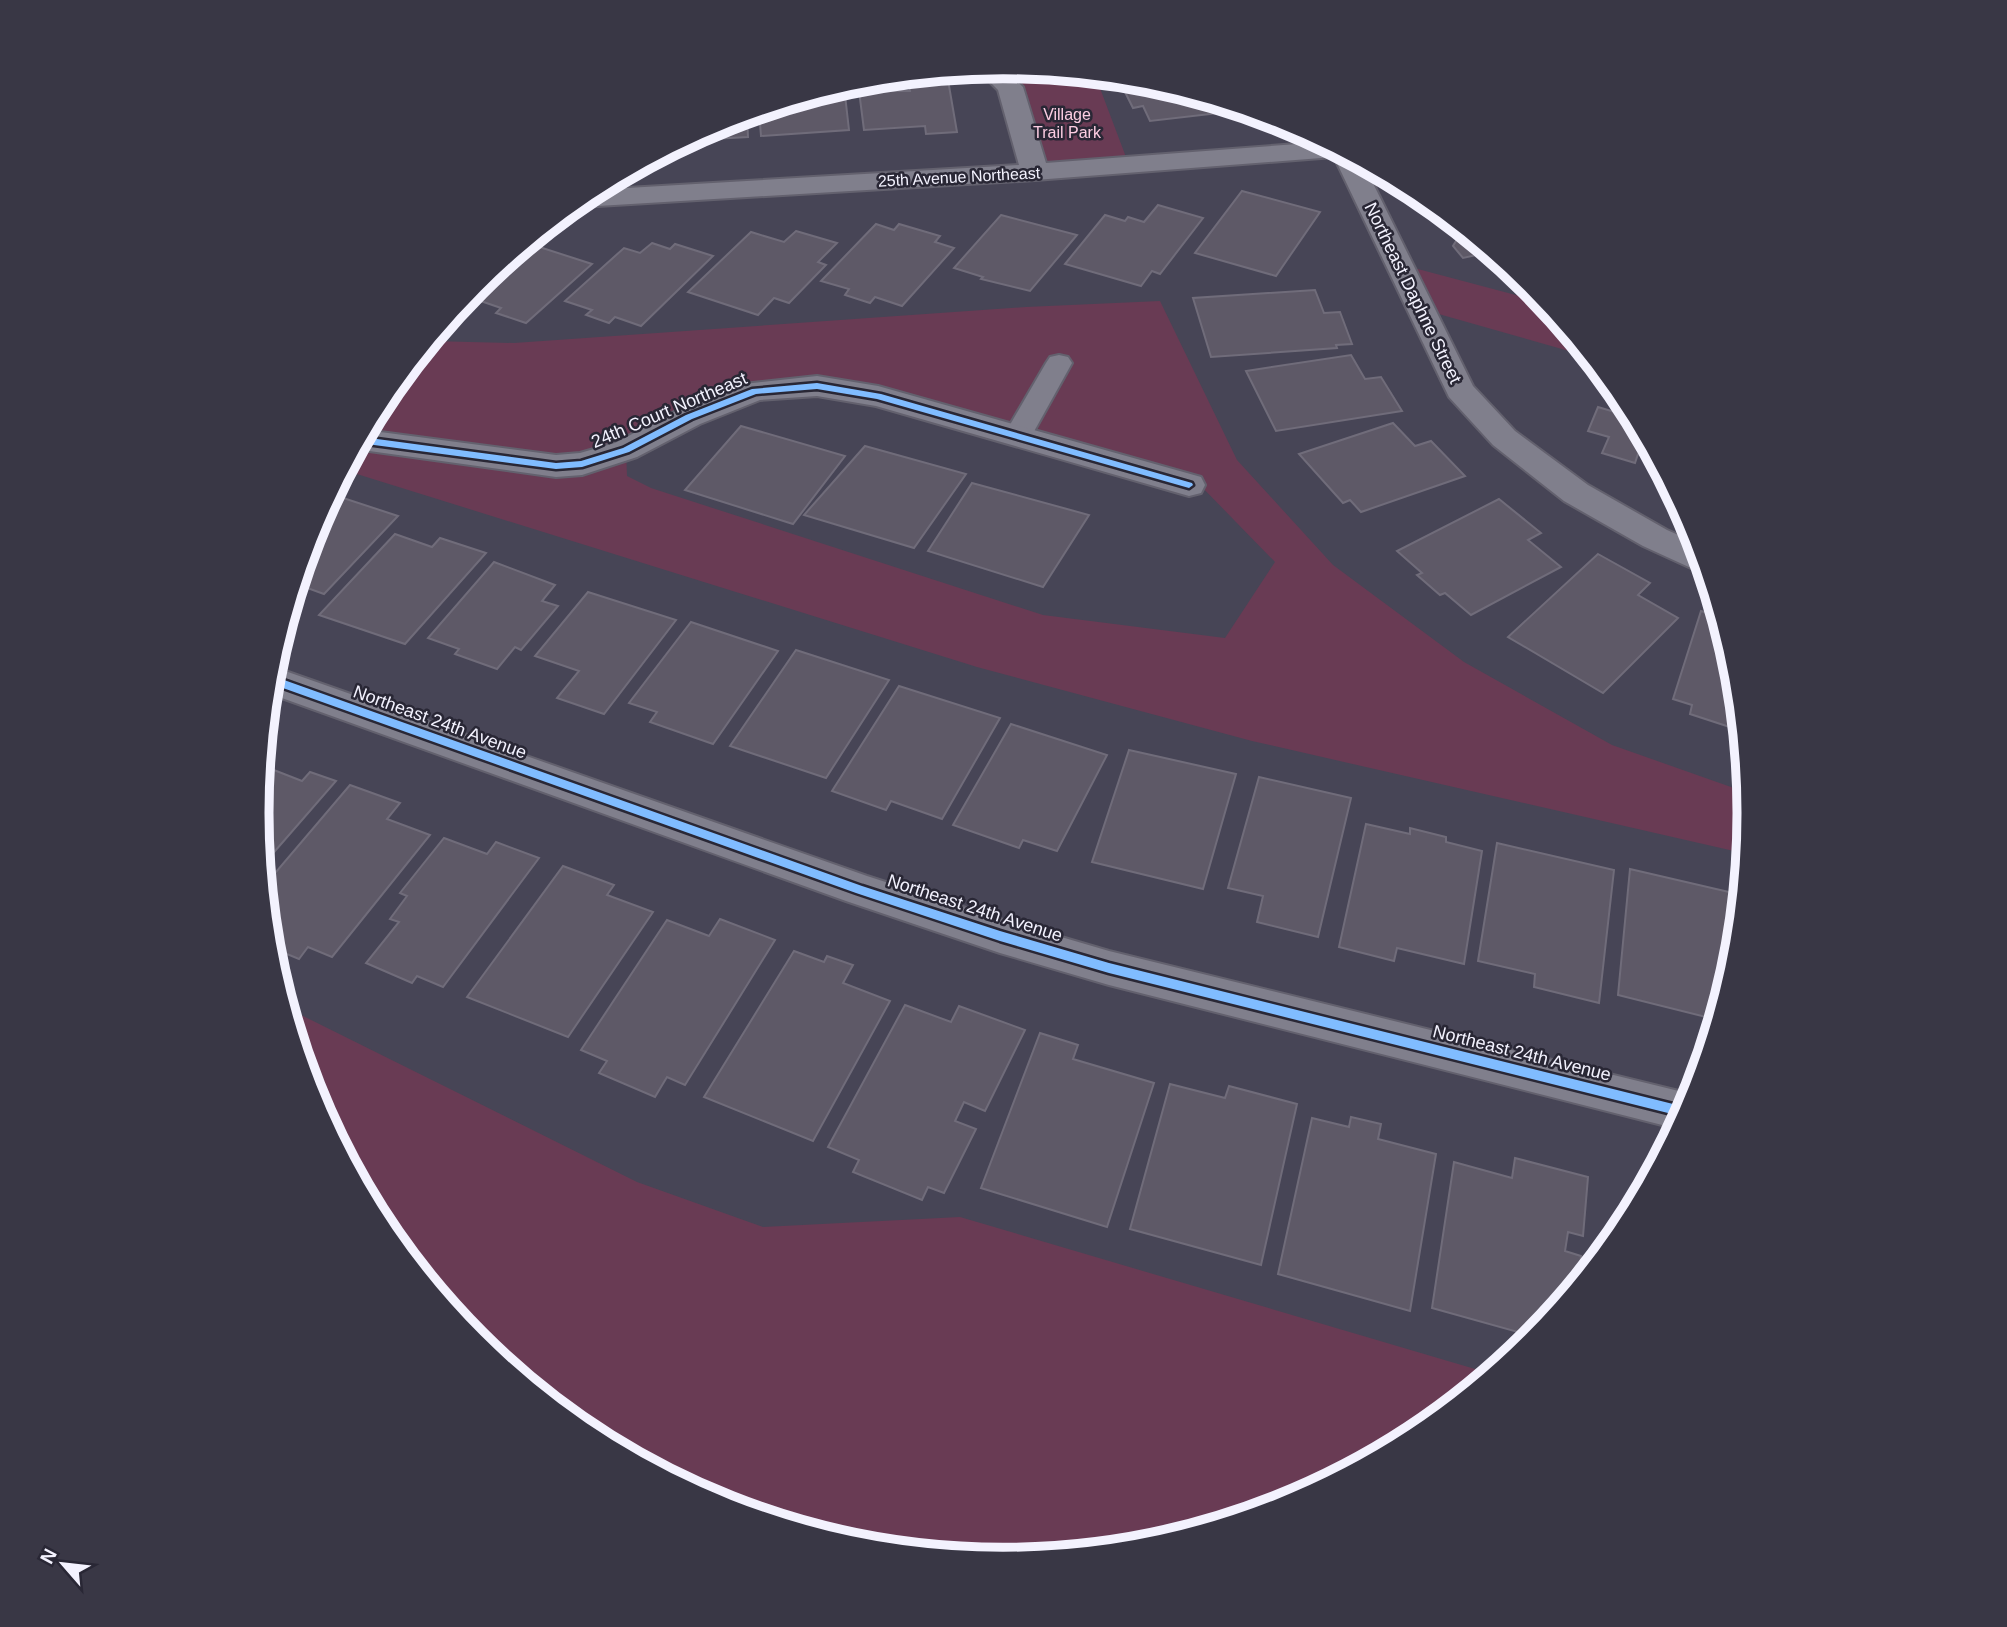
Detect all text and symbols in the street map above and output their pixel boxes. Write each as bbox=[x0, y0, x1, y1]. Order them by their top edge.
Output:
park label: Village Trail Park bbox=[1033, 106, 1102, 141]
street label: 25th Avenue Northeast bbox=[877, 164, 1041, 190]
street label: Northeast Daphne Street bbox=[1360, 199, 1466, 387]
street label: 24th Court Northeast bbox=[588, 368, 750, 452]
street label: Northeast 24th Avenue bbox=[351, 681, 529, 763]
street label: Northeast 24th Avenue bbox=[885, 870, 1065, 946]
street label: Northeast 24th Avenue bbox=[1431, 1021, 1613, 1085]
north arrow bbox=[28, 1529, 98, 1599]
text: N bbox=[36, 1545, 61, 1567]

